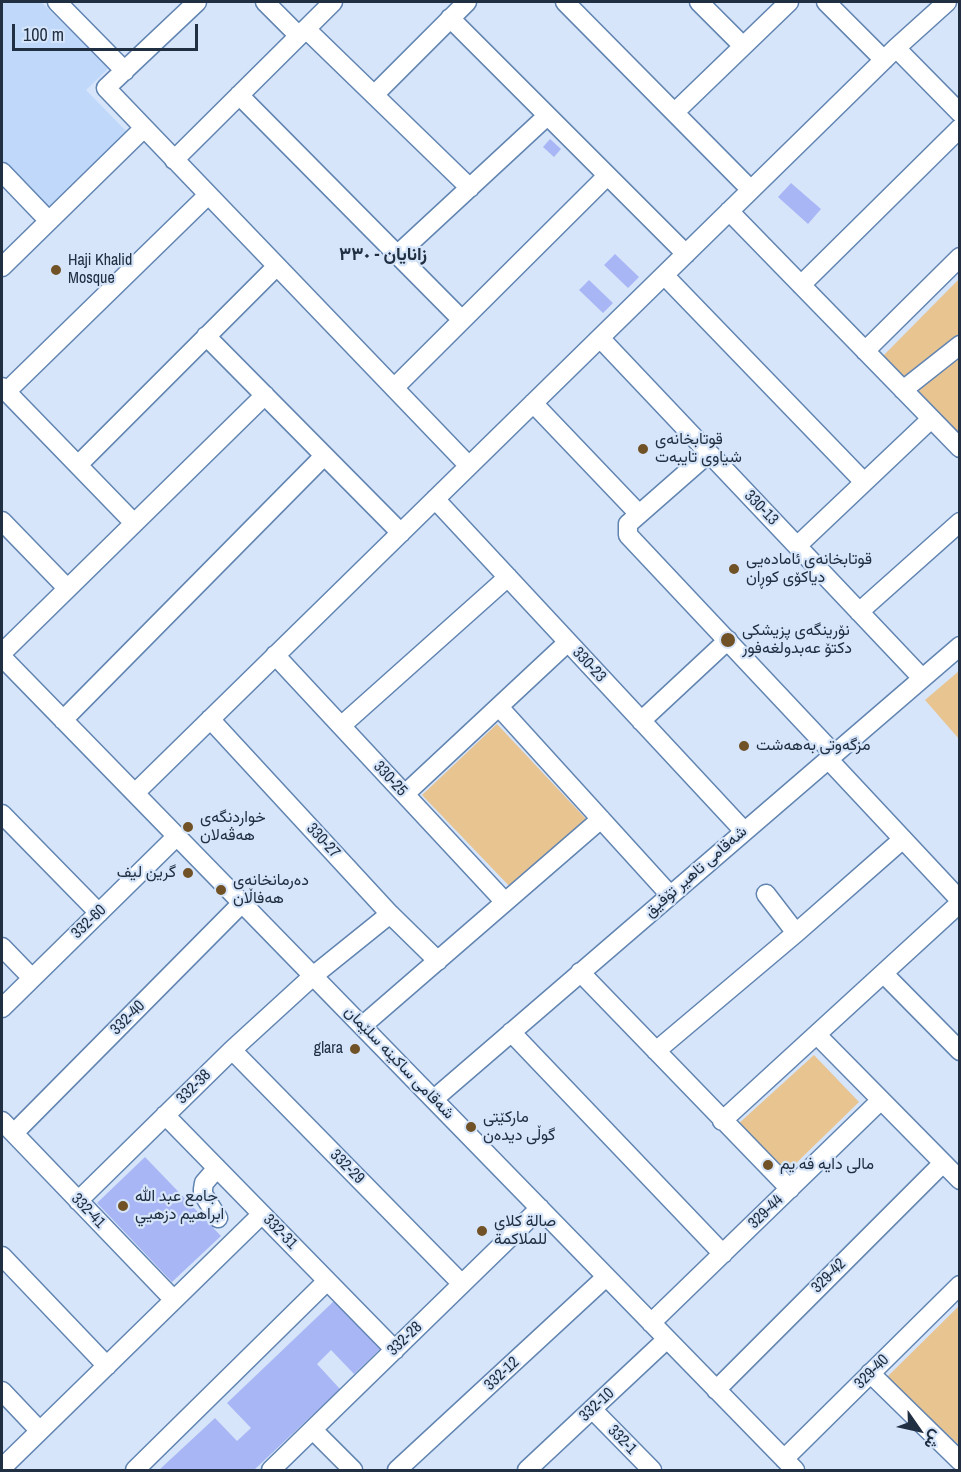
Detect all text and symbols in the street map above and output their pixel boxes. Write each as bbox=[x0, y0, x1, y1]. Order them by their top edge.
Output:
scale bar bbox=[15, 12, 201, 50]
text: 100 m bbox=[23, 22, 64, 47]
district label: زانایان - ٣٣٠ bbox=[339, 244, 427, 266]
place label: Haji Khalid Mosque bbox=[68, 251, 132, 289]
marker: Haji Khalid Mosque bbox=[49, 263, 63, 277]
place label: قوتابخانەی شیاوی تایبەت bbox=[655, 430, 742, 468]
marker: قوتابخانەی شیاوی تایبەت bbox=[636, 442, 650, 456]
street label: 330-13 bbox=[740, 487, 782, 529]
place label: قوتابخانەی ئامادەیی دیاکۆی کوڕان bbox=[746, 550, 872, 588]
marker: قوتابخانەی ئامادەیی دیاکۆی کوڕان bbox=[727, 562, 741, 576]
place label: نۆرینگەی پزیشکی دکتۆ عەبدولغەفور bbox=[742, 621, 852, 659]
marker: نۆرینگەی پزیشکی دکتۆ عەبدولغەفور bbox=[719, 631, 737, 649]
street label: 330-23 bbox=[568, 644, 610, 686]
place label: مزگەوتی بەهەشت bbox=[756, 736, 871, 756]
marker: مزگەوتی بەهەشت bbox=[737, 739, 751, 753]
street label: 330-25 bbox=[369, 758, 411, 800]
place label: خواردنگەی هەڤەلان bbox=[200, 808, 266, 846]
marker: خواردنگەی هەڤەلان bbox=[181, 820, 195, 834]
street label: 330-27 bbox=[302, 820, 344, 862]
street label: شەقامی تاهیر تۆفیق bbox=[641, 822, 751, 922]
place label: گرین لیف bbox=[117, 863, 176, 883]
marker: گرین لیف bbox=[181, 866, 195, 880]
place label: دەرمانخانەی هەفاڵان bbox=[233, 871, 309, 909]
marker: دەرمانخانەی هەفاڵان bbox=[214, 883, 228, 897]
street label: 332-60 bbox=[68, 901, 110, 943]
street label: 332-40 bbox=[107, 997, 149, 1039]
street label: شەقامی ساکینە سلێمان bbox=[340, 1002, 458, 1124]
place label: glara bbox=[314, 1039, 343, 1059]
marker: glara bbox=[348, 1042, 362, 1056]
street label: 332-38 bbox=[173, 1066, 215, 1108]
place label: مارکێتی گوڵی دیدەن bbox=[483, 1108, 555, 1146]
marker: مارکێتی گوڵی دیدەن bbox=[464, 1120, 478, 1134]
street label: 332-29 bbox=[326, 1146, 368, 1188]
place label: مالى دايه فه يم bbox=[780, 1155, 874, 1175]
marker: مالى دايه فه يم bbox=[761, 1158, 775, 1172]
place label: جامع عبد الله ابراهيم دزهيي bbox=[135, 1187, 224, 1225]
street label: 332-41 bbox=[67, 1190, 109, 1232]
street label: 329-44 bbox=[745, 1191, 787, 1233]
marker: جامع عبد الله ابراهيم دزهيي bbox=[116, 1199, 130, 1213]
street label: 332-31 bbox=[259, 1211, 301, 1253]
place label: صالة كلاي للملاكمة bbox=[494, 1212, 556, 1250]
marker: صالة كلاي للملاكمة bbox=[475, 1224, 489, 1238]
street label: 329-42 bbox=[808, 1255, 850, 1297]
street label: 332-28 bbox=[384, 1318, 426, 1360]
street label: 329-40 bbox=[851, 1351, 893, 1393]
street label: 332-12 bbox=[481, 1353, 523, 1395]
street label: 332-10 bbox=[576, 1384, 618, 1426]
north arrow bbox=[889, 1400, 949, 1460]
street label: 332-1 bbox=[603, 1421, 641, 1459]
text: ش bbox=[919, 1426, 948, 1454]

